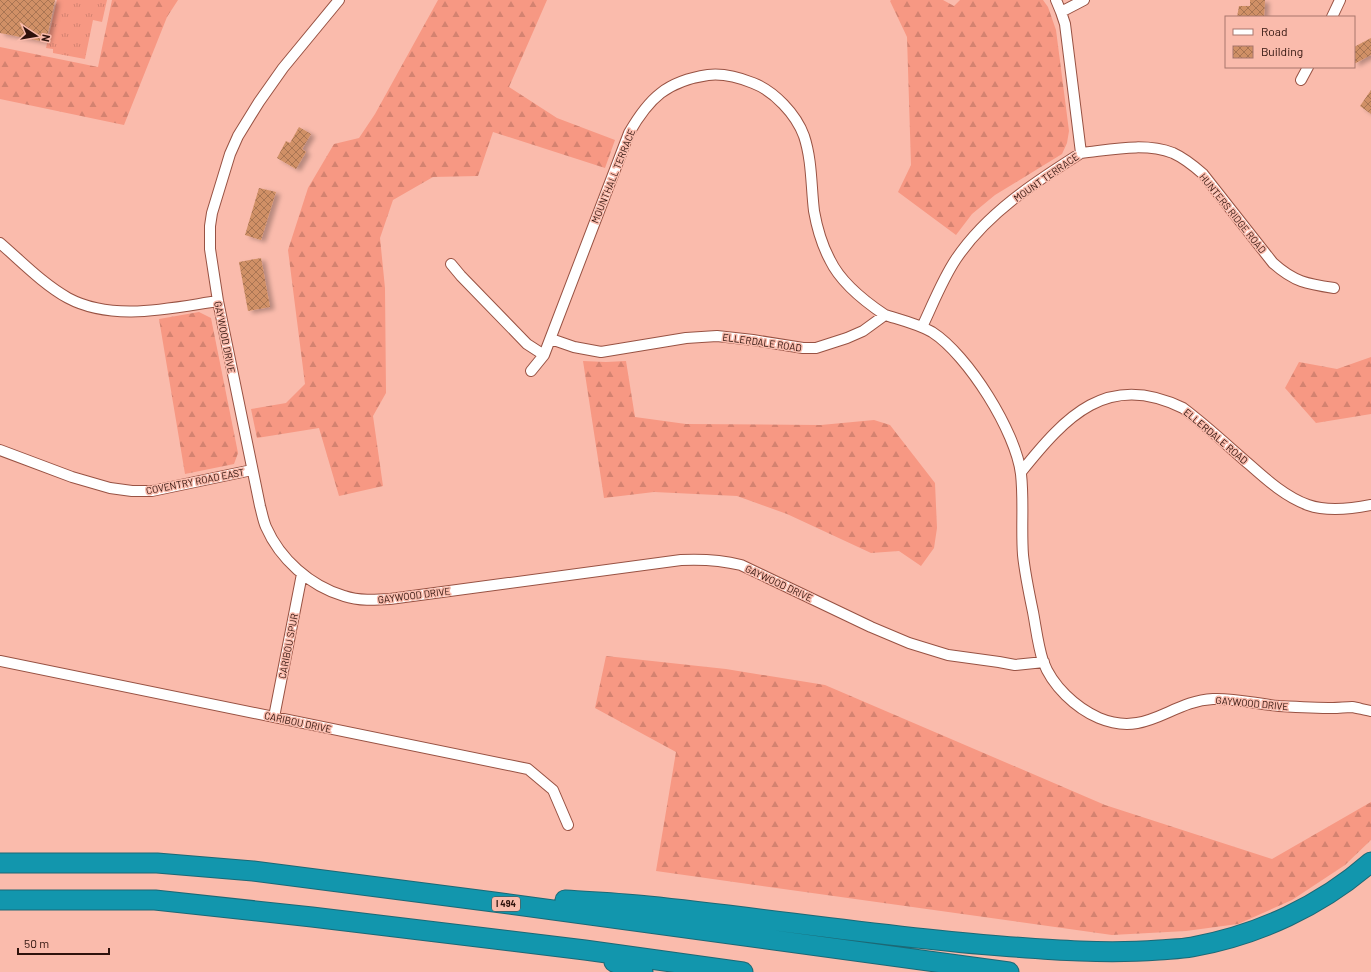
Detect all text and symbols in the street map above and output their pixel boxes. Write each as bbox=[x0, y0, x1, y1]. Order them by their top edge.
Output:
north arrow bbox=[16, 16, 56, 56]
legend bbox=[1225, 16, 1355, 68]
text: Road bbox=[1261, 24, 1288, 38]
text: N bbox=[39, 33, 53, 43]
text: Building bbox=[1261, 44, 1303, 58]
street label: MOUNTHALL TERRACE bbox=[589, 127, 637, 225]
street label: MOUNT TERRACE bbox=[1011, 150, 1081, 204]
street label: HUNTERS RIDGE ROAD bbox=[1197, 171, 1269, 255]
street label: GAYWOOD DRIVE bbox=[212, 300, 238, 374]
street label: ELLERDALE ROAD bbox=[722, 330, 802, 354]
street label: ELLERDALE ROAD bbox=[1182, 406, 1250, 466]
street label: COVENTRY ROAD EAST bbox=[145, 466, 245, 496]
street label: GAYWOOD DRIVE bbox=[743, 562, 815, 604]
street label: GAYWOOD DRIVE bbox=[377, 585, 451, 605]
street label: CARIBOU SPUR bbox=[276, 612, 300, 680]
street label: GAYWOOD DRIVE bbox=[1215, 694, 1289, 712]
street label: CARIBOU DRIVE bbox=[263, 709, 333, 735]
road number: I 494 bbox=[492, 897, 520, 911]
scale bar bbox=[18, 930, 109, 956]
text: 50 m bbox=[24, 936, 49, 950]

